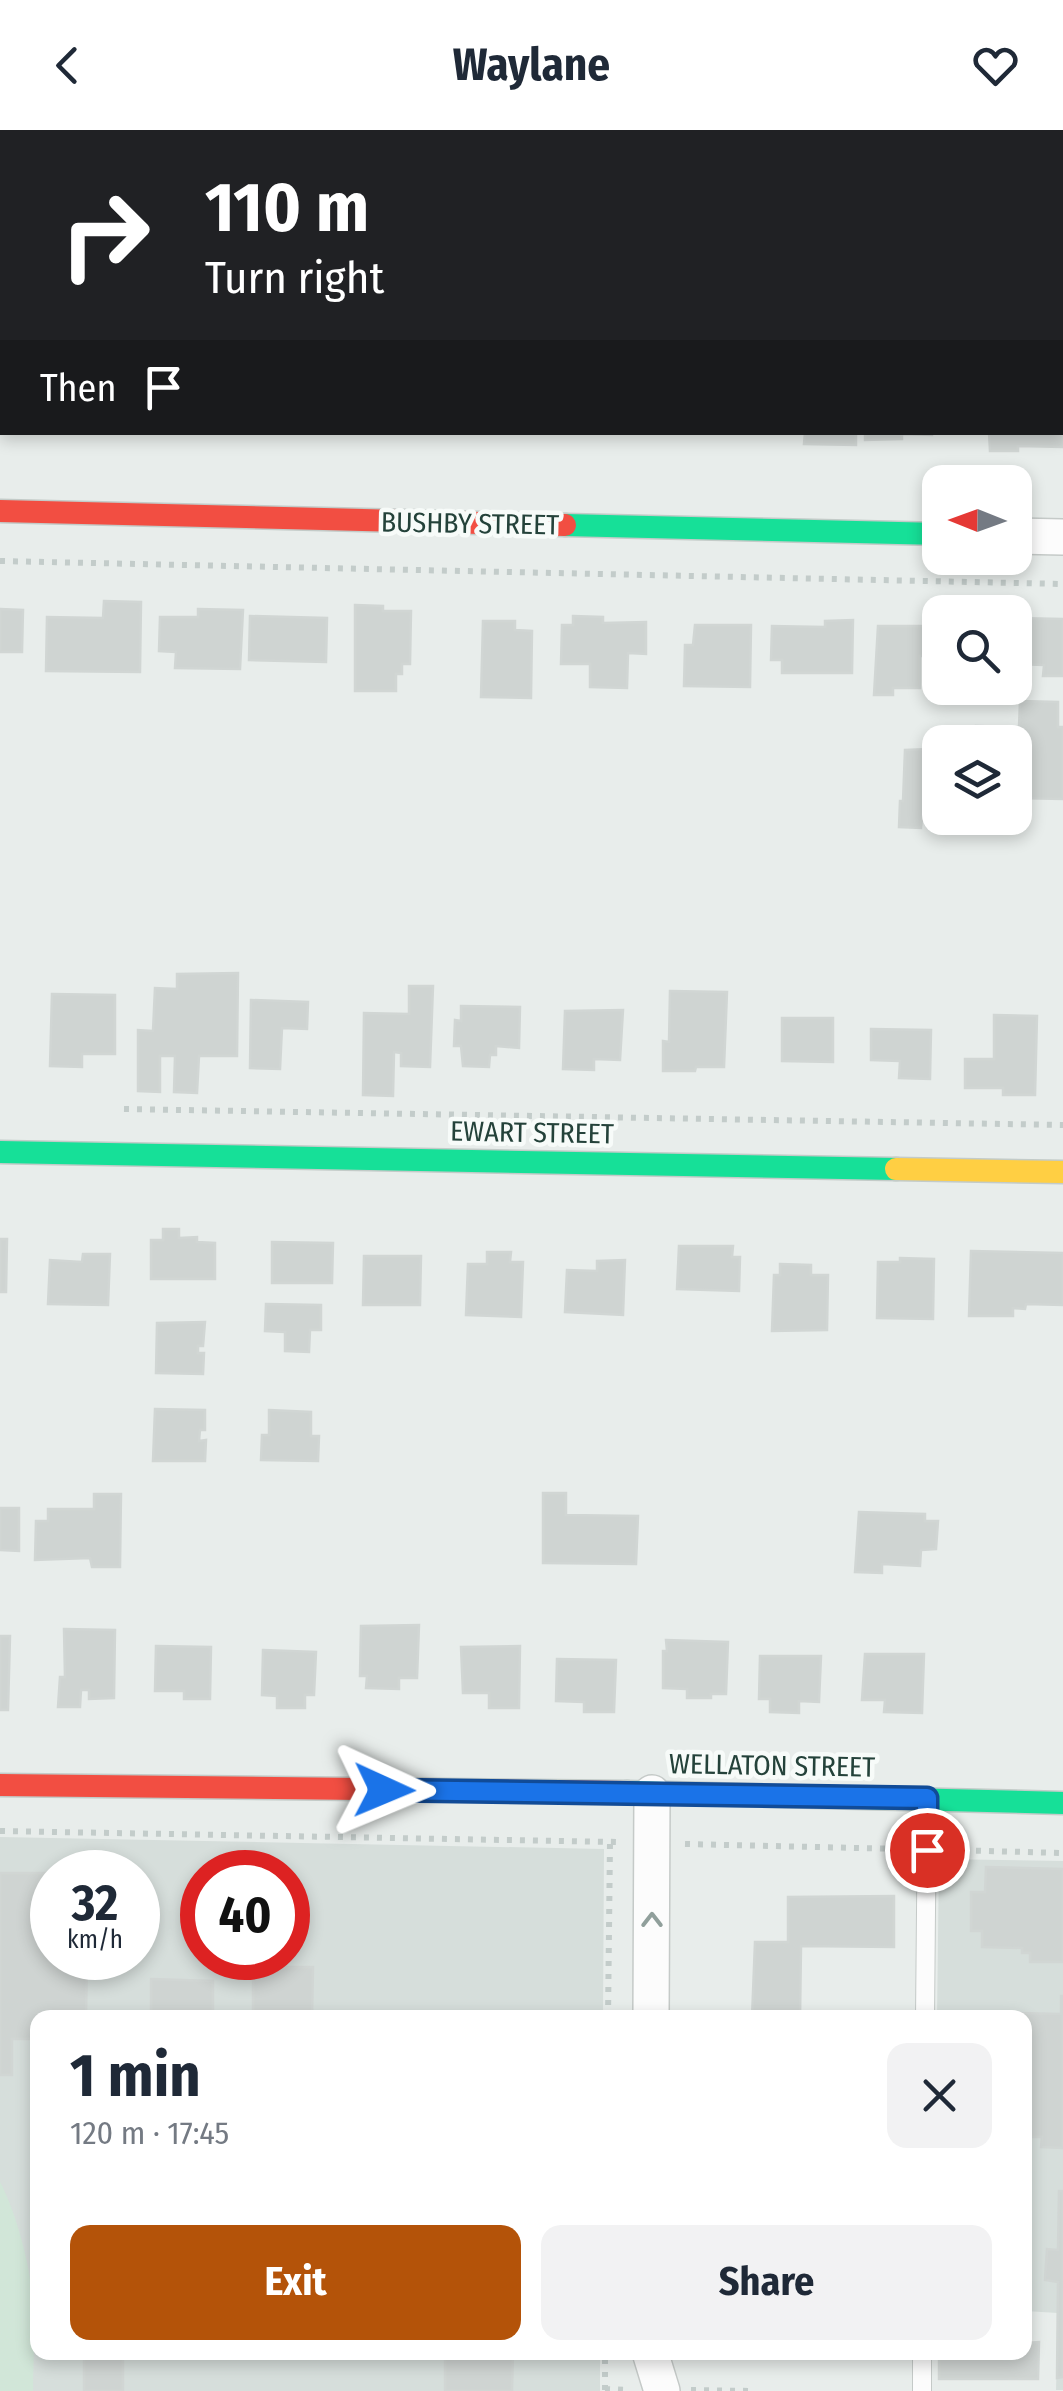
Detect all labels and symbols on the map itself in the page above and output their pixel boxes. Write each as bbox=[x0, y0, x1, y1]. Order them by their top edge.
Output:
north arrow bbox=[922, 465, 1032, 575]
street label: BUSHBY STREET bbox=[381, 505, 559, 542]
street label: EWART STREET bbox=[450, 1115, 614, 1150]
position arrow bbox=[332, 1738, 436, 1842]
street label: WELLATON STREET bbox=[669, 1747, 875, 1784]
pin bbox=[885, 1808, 970, 1893]
speed limit sign: 40 bbox=[180, 1850, 310, 1980]
one-way arrow bbox=[641, 1912, 662, 1928]

